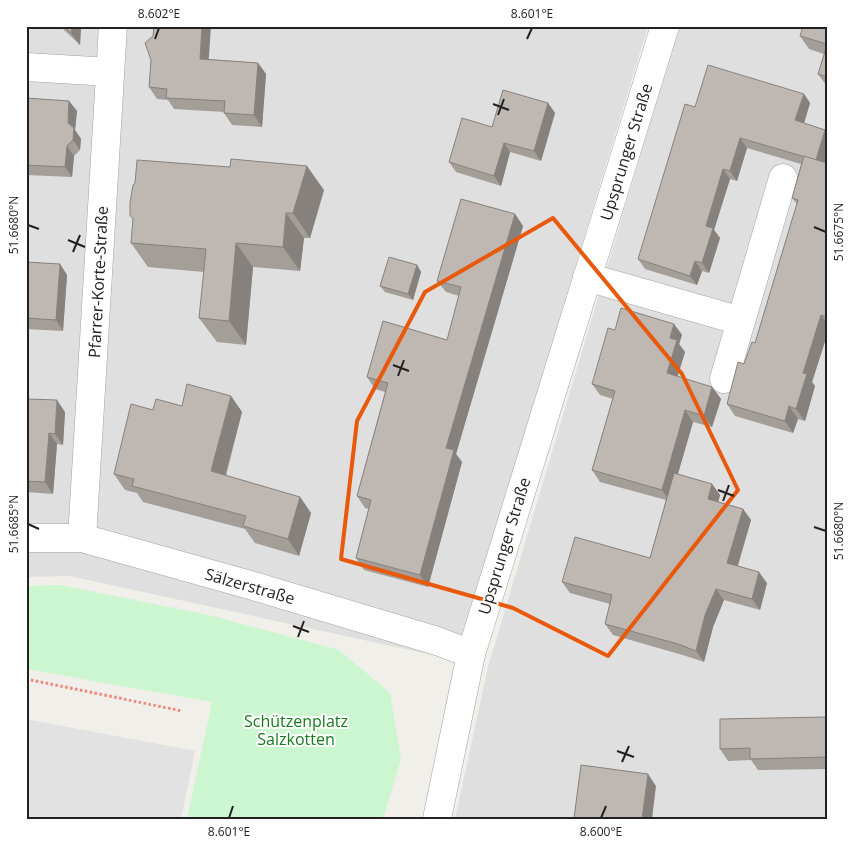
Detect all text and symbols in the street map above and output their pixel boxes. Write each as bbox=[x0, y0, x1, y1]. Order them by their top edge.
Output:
text: 8.602°E bbox=[138, 5, 180, 22]
text: 8.601°E bbox=[511, 5, 553, 22]
street label: Upsprunger Straße bbox=[595, 81, 657, 223]
text: 51.6680°N bbox=[5, 196, 22, 254]
text: 51.6675°N bbox=[830, 203, 847, 261]
street label: Pfarrer-Korte-Straße bbox=[83, 205, 113, 359]
street label: Upsprunger Straße bbox=[473, 475, 535, 617]
text: 51.6685°N bbox=[5, 495, 22, 553]
text: 51.6680°N bbox=[830, 502, 847, 560]
street label: Sälzerstraße bbox=[203, 563, 297, 609]
park label: Schützenplatz Salzkotten bbox=[244, 710, 348, 750]
text: 8.601°E bbox=[208, 823, 250, 840]
text: 8.600°E bbox=[580, 823, 622, 840]

